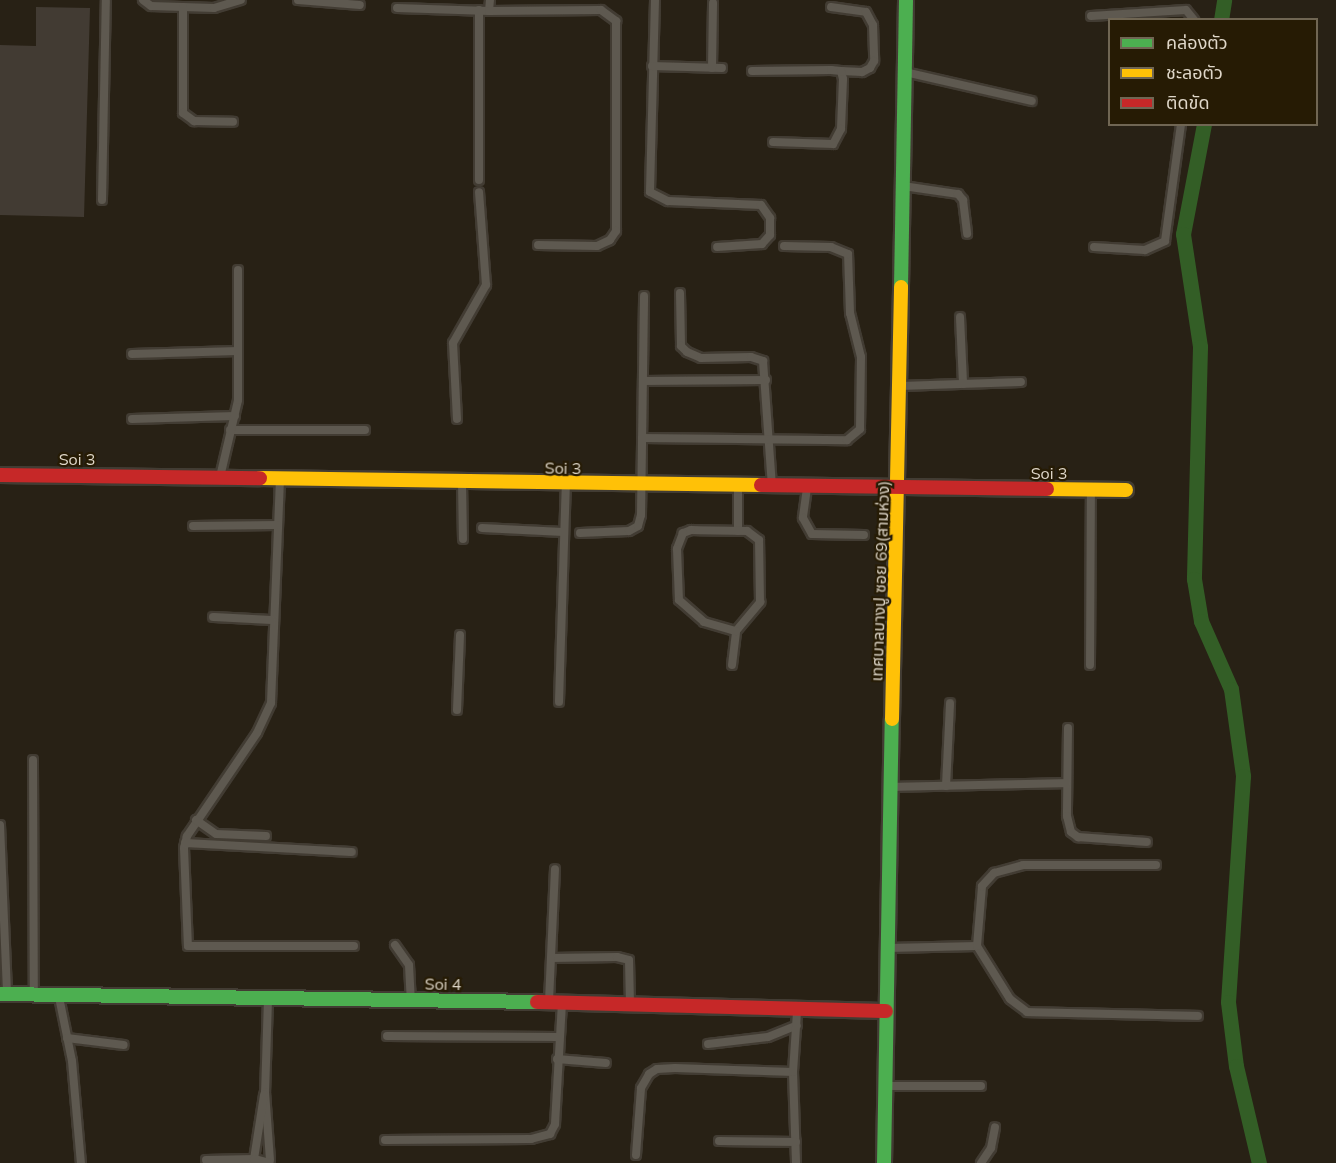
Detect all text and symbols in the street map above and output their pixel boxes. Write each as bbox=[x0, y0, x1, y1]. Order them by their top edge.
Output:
legend bbox=[1108, 18, 1318, 126]
text: คล่องตัว bbox=[1166, 31, 1228, 54]
text: ชะลอตัว bbox=[1166, 61, 1223, 84]
text: ติดขัด bbox=[1166, 91, 1209, 114]
street label: Soi 3 bbox=[59, 449, 95, 469]
street label: Soi 3 bbox=[544, 458, 582, 478]
street label: Soi 3 bbox=[1031, 463, 1067, 483]
street label: เทศบาลบางปู ซอย 69(สามห่วง) bbox=[867, 480, 893, 682]
street label: Soi 4 bbox=[424, 974, 462, 994]

